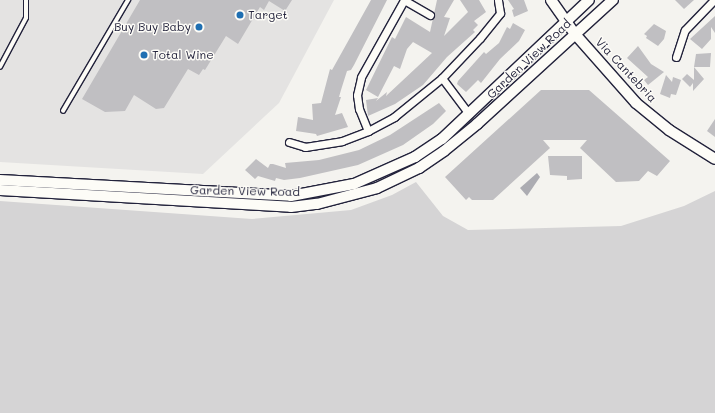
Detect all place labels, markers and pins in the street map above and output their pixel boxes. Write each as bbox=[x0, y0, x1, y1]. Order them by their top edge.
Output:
place label: Target bbox=[248, 8, 288, 22]
marker: Target bbox=[235, 10, 245, 20]
place label: Buy Buy Baby bbox=[114, 20, 191, 34]
marker: Buy Buy Baby bbox=[194, 22, 204, 32]
place label: Total Wine bbox=[152, 48, 214, 62]
marker: Total Wine bbox=[139, 50, 149, 60]

